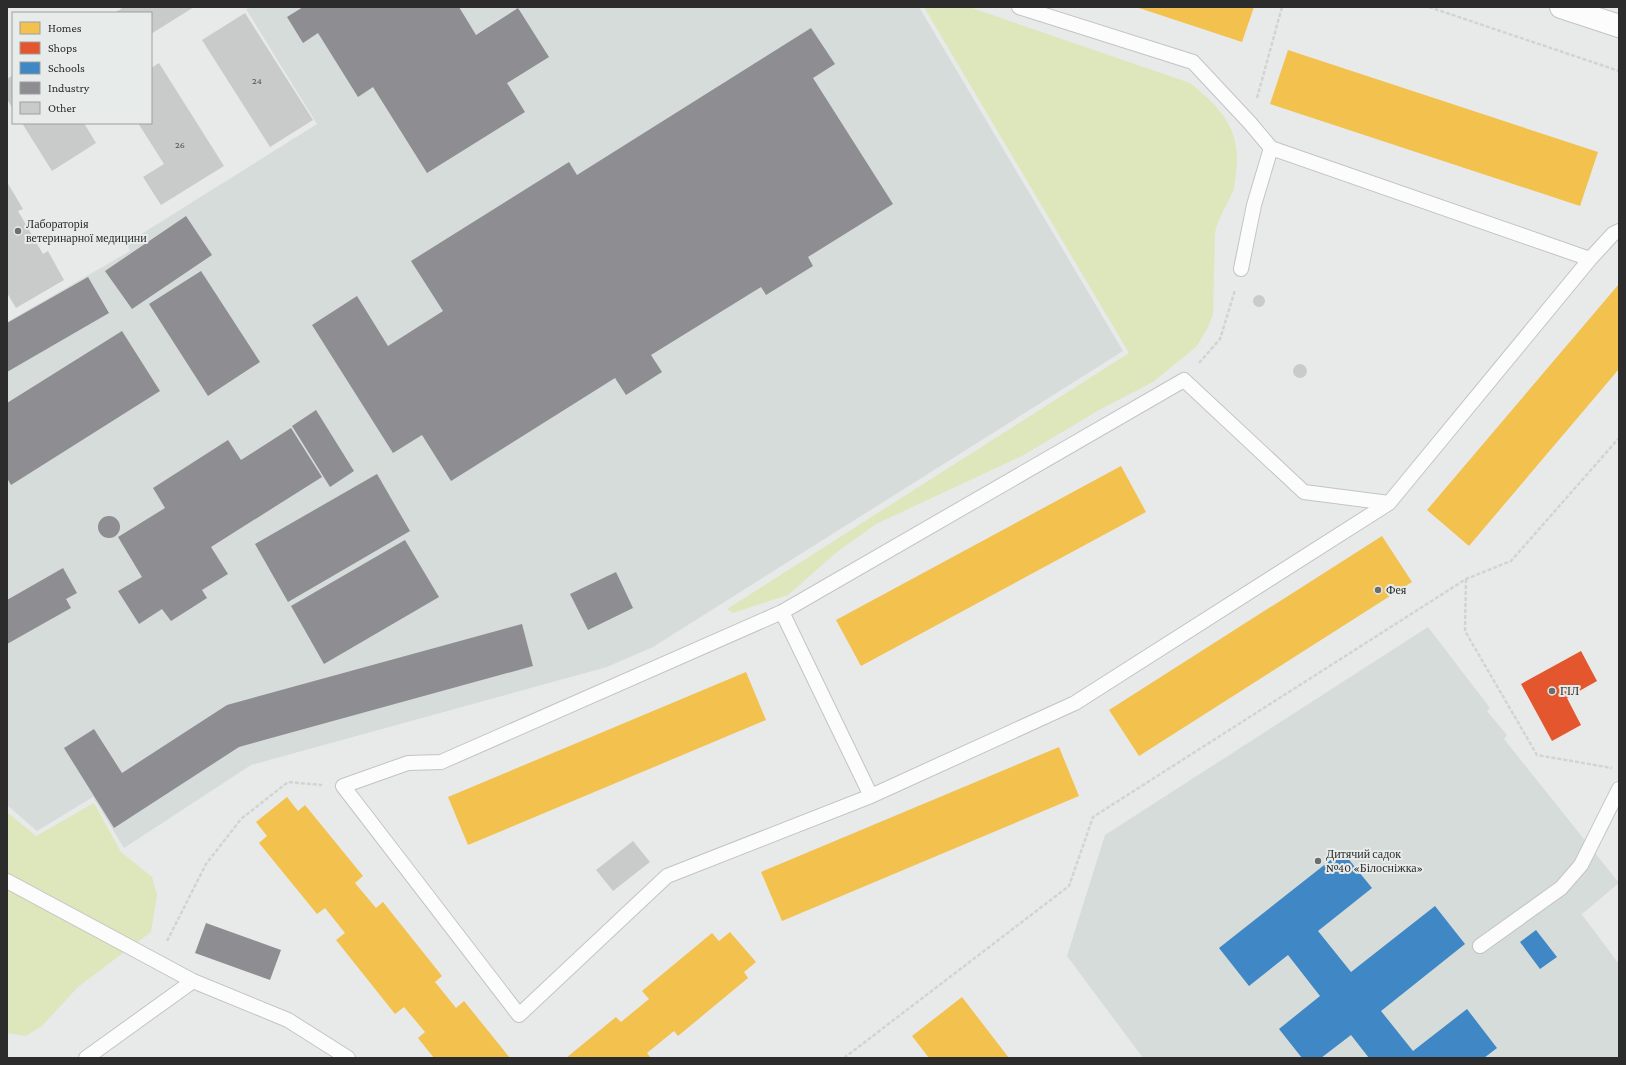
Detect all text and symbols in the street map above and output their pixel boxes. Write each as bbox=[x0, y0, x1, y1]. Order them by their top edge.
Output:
legend bbox=[12, 12, 152, 124]
text: Homes bbox=[48, 21, 82, 35]
text: Shops bbox=[48, 41, 77, 55]
text: Schools bbox=[48, 61, 85, 75]
house number: 24 bbox=[252, 75, 262, 86]
text: Industry bbox=[48, 81, 90, 95]
text: Other bbox=[48, 101, 77, 115]
house number: 26 bbox=[175, 139, 185, 150]
place label: Лабораторія ветеринарної медицини bbox=[26, 217, 147, 245]
marker: Лабораторія ветеринарної медицини bbox=[13, 226, 23, 236]
place label: Фея bbox=[1386, 583, 1407, 597]
marker: Фея bbox=[1373, 585, 1383, 595]
place label: ГІЛ bbox=[1560, 684, 1579, 698]
marker: ГІЛ bbox=[1547, 686, 1557, 696]
place label: Дитячий садок №40 «Білосніжка» bbox=[1326, 847, 1423, 875]
marker: Дитячий садок №40 «Білосніжка» bbox=[1313, 856, 1323, 866]

